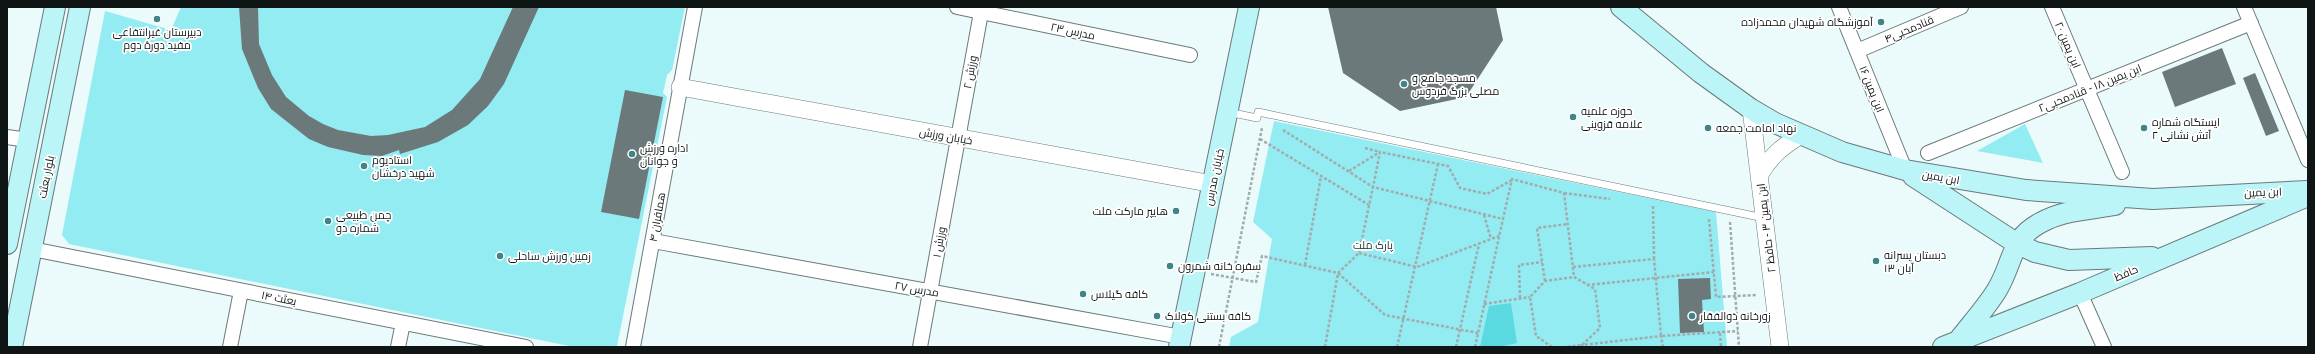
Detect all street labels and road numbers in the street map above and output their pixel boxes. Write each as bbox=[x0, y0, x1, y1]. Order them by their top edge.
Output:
street label: قنادمحبی۴ bbox=[1883, 13, 1936, 46]
street label: مدرس ۲۳ bbox=[1049, 20, 1096, 43]
street label: ابن یمین ۲۰ bbox=[2052, 20, 2083, 70]
street label: ورزش ۲ bbox=[961, 54, 980, 90]
street label: ابن یمین ۱۸ - قنادمحبی۲ bbox=[2037, 62, 2144, 115]
street label: ابن یمین ۱۶ bbox=[1856, 64, 1887, 114]
street label: خیابان ورزش bbox=[918, 125, 974, 148]
street label: خیابان مدرس bbox=[1202, 147, 1227, 207]
street label: بلوار بعثت bbox=[36, 154, 57, 200]
street label: ابن یمین bbox=[1921, 168, 1961, 187]
street label: ابن یمین ۳ - حافظ ۲ bbox=[1755, 183, 1778, 273]
street label: ابن یمین bbox=[2244, 185, 2282, 200]
street label: همافران ۴ bbox=[647, 191, 668, 243]
street label: ورزش ۱ bbox=[930, 226, 949, 259]
street label: حافظ bbox=[2112, 263, 2140, 284]
street label: مدرس ۲۷ bbox=[894, 279, 940, 300]
street label: بعثت ۱۴ bbox=[260, 289, 298, 308]

